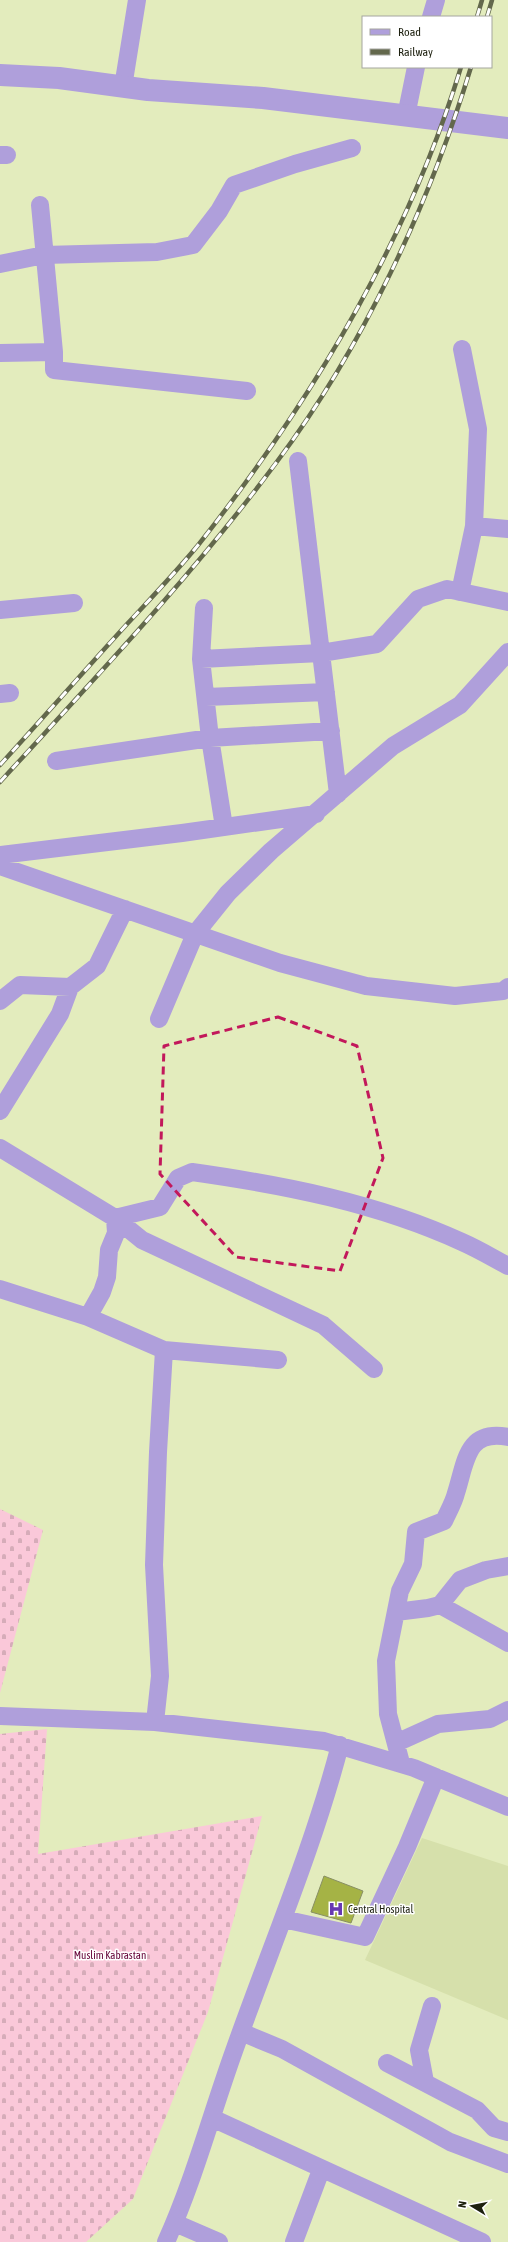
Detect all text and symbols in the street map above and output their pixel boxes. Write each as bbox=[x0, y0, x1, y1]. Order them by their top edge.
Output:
legend bbox=[362, 16, 492, 68]
text: Road bbox=[398, 25, 421, 39]
text: Railway bbox=[398, 45, 433, 59]
hospital icon: Central Hospital bbox=[327, 1900, 345, 1918]
place label: Central Hospital bbox=[348, 1903, 413, 1915]
park label: Muslim Kabrastan bbox=[74, 1949, 146, 1961]
north arrow bbox=[452, 2186, 492, 2226]
text: N bbox=[456, 2200, 469, 2209]

